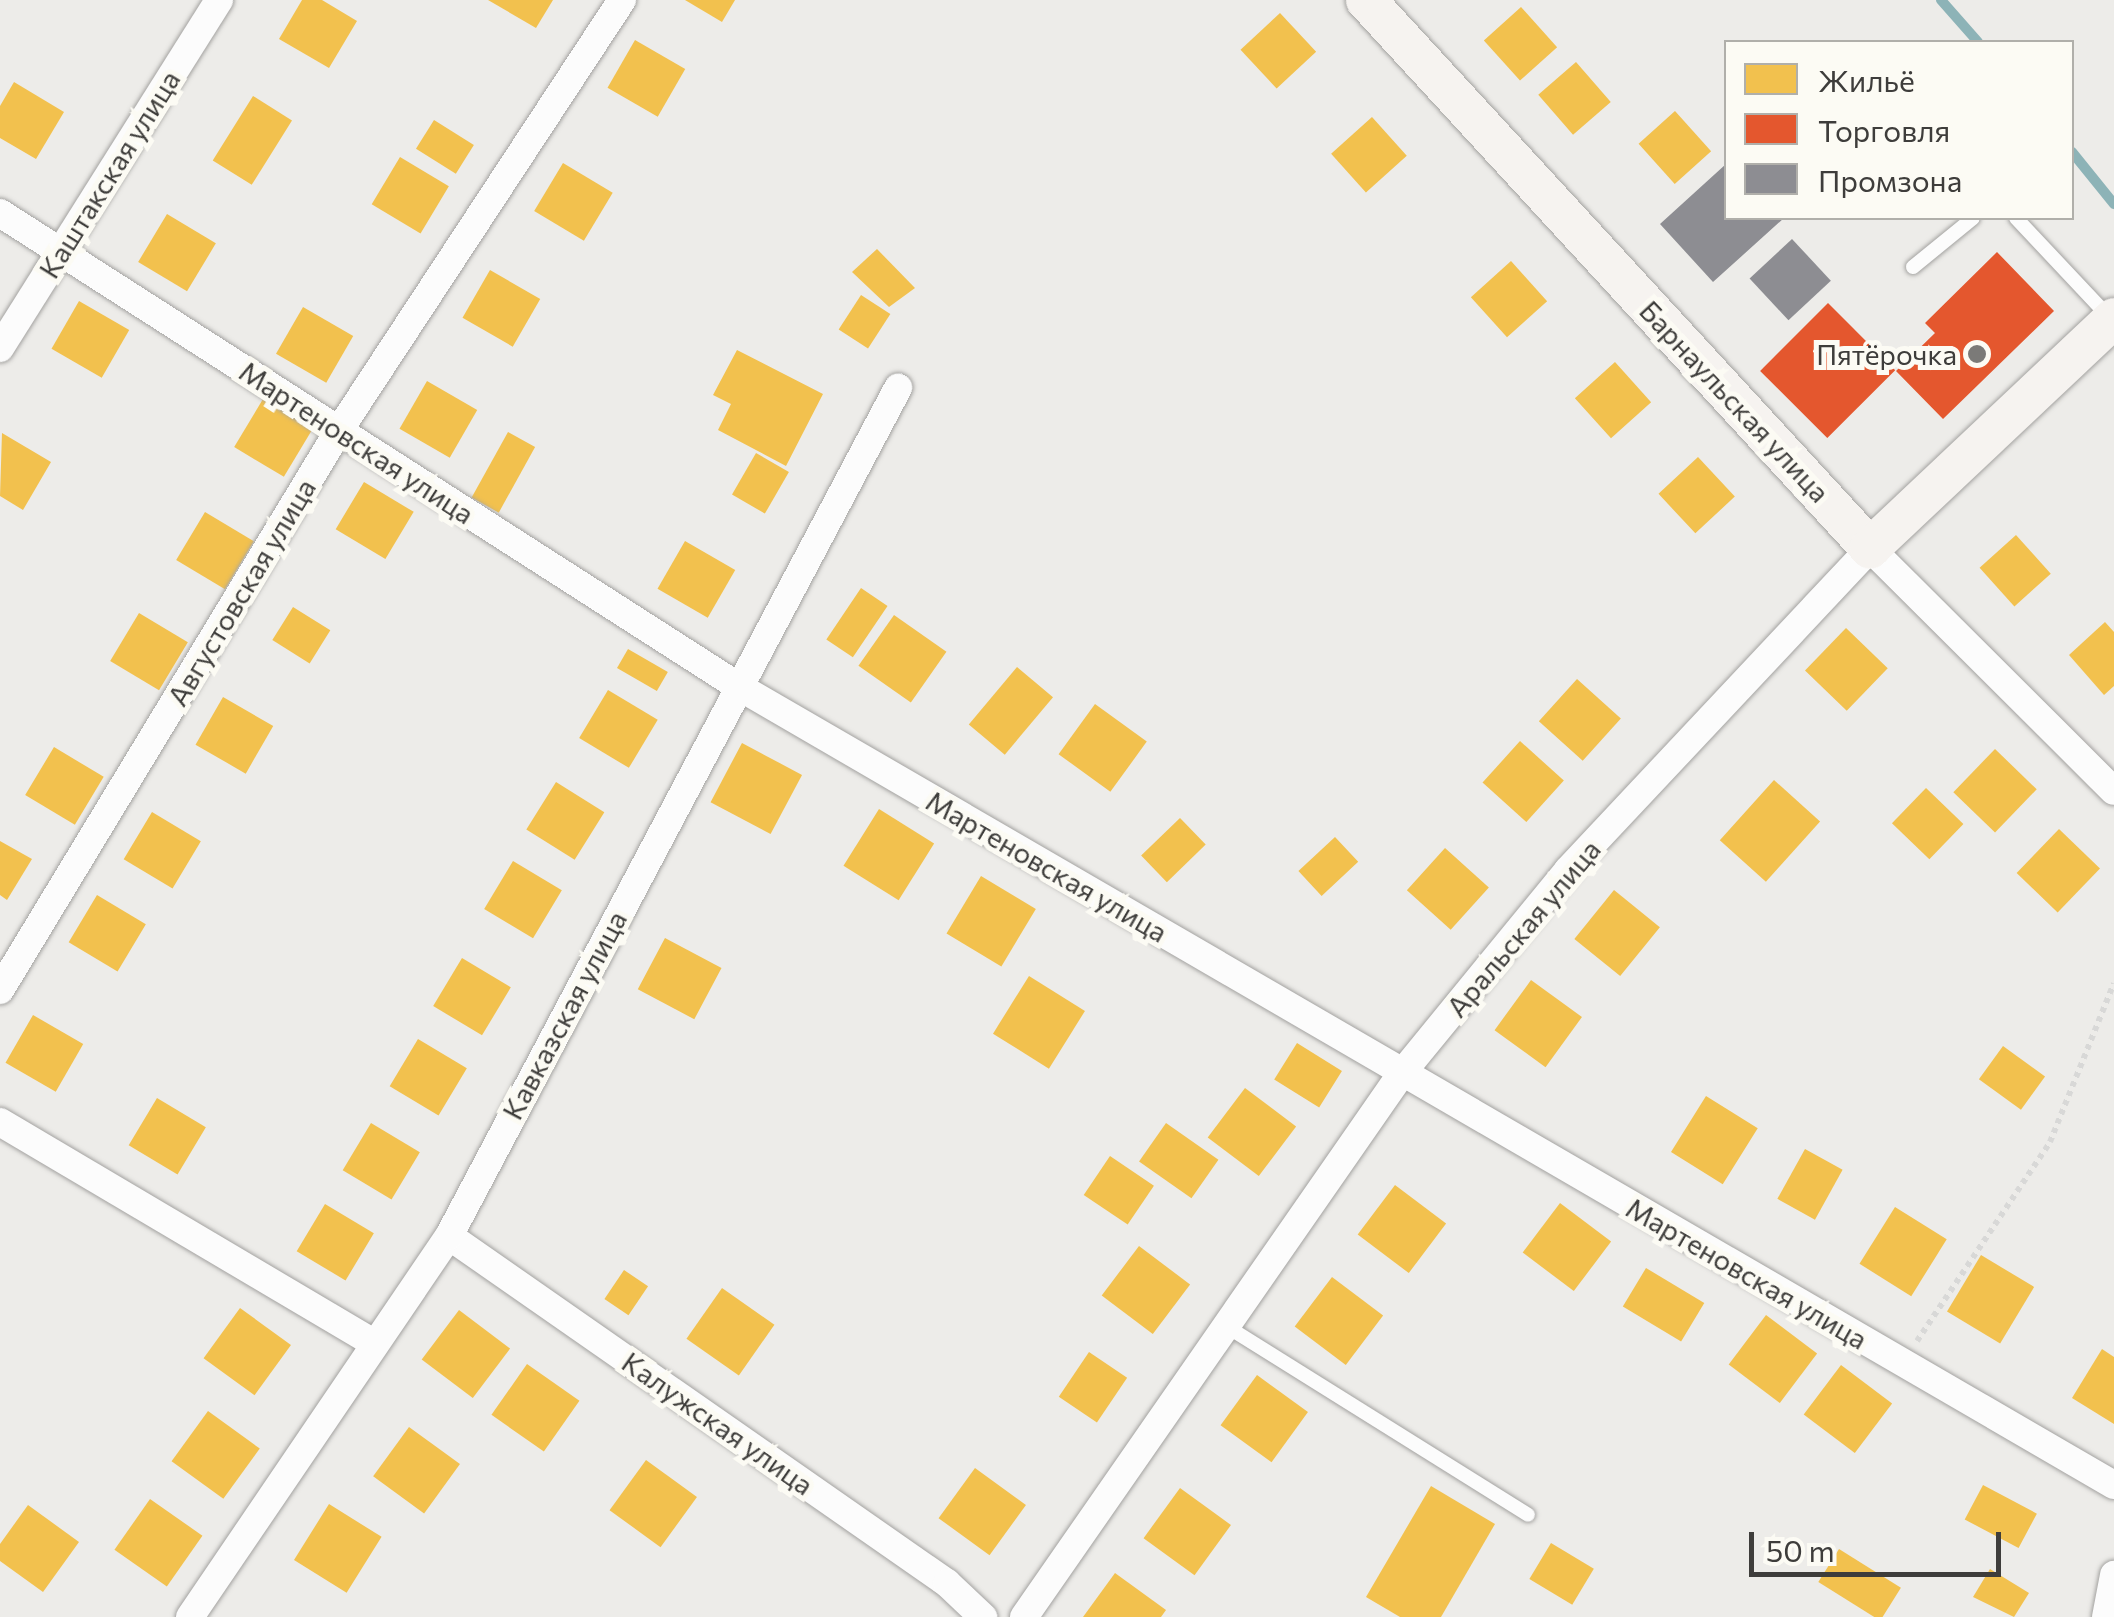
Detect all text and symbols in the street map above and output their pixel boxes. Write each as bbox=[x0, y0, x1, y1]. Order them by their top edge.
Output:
legend bbox=[1724, 40, 2074, 220]
text: Жильё bbox=[1818, 61, 1915, 98]
street label: Каштакская улица bbox=[32, 64, 186, 284]
text: Торговля bbox=[1818, 111, 1950, 148]
text: Промзона bbox=[1818, 161, 1962, 198]
street label: Барнаульская улица bbox=[1633, 293, 1837, 509]
place label: Пятёрочка bbox=[1816, 337, 1957, 371]
marker: Пятёрочка bbox=[1966, 343, 1988, 365]
street label: Мартеновская улица bbox=[234, 354, 480, 530]
street label: Августовская улица bbox=[160, 472, 322, 712]
street label: Мартеновская улица bbox=[921, 783, 1173, 949]
street label: Аральская улица bbox=[1439, 833, 1607, 1023]
street label: Кавказская улица bbox=[495, 905, 633, 1125]
street label: Мартеновская улица bbox=[1621, 1190, 1873, 1356]
street label: Калужская улица bbox=[616, 1345, 820, 1501]
scale bar bbox=[1754, 1512, 2006, 1574]
text: 50 m bbox=[1766, 1531, 1835, 1568]

